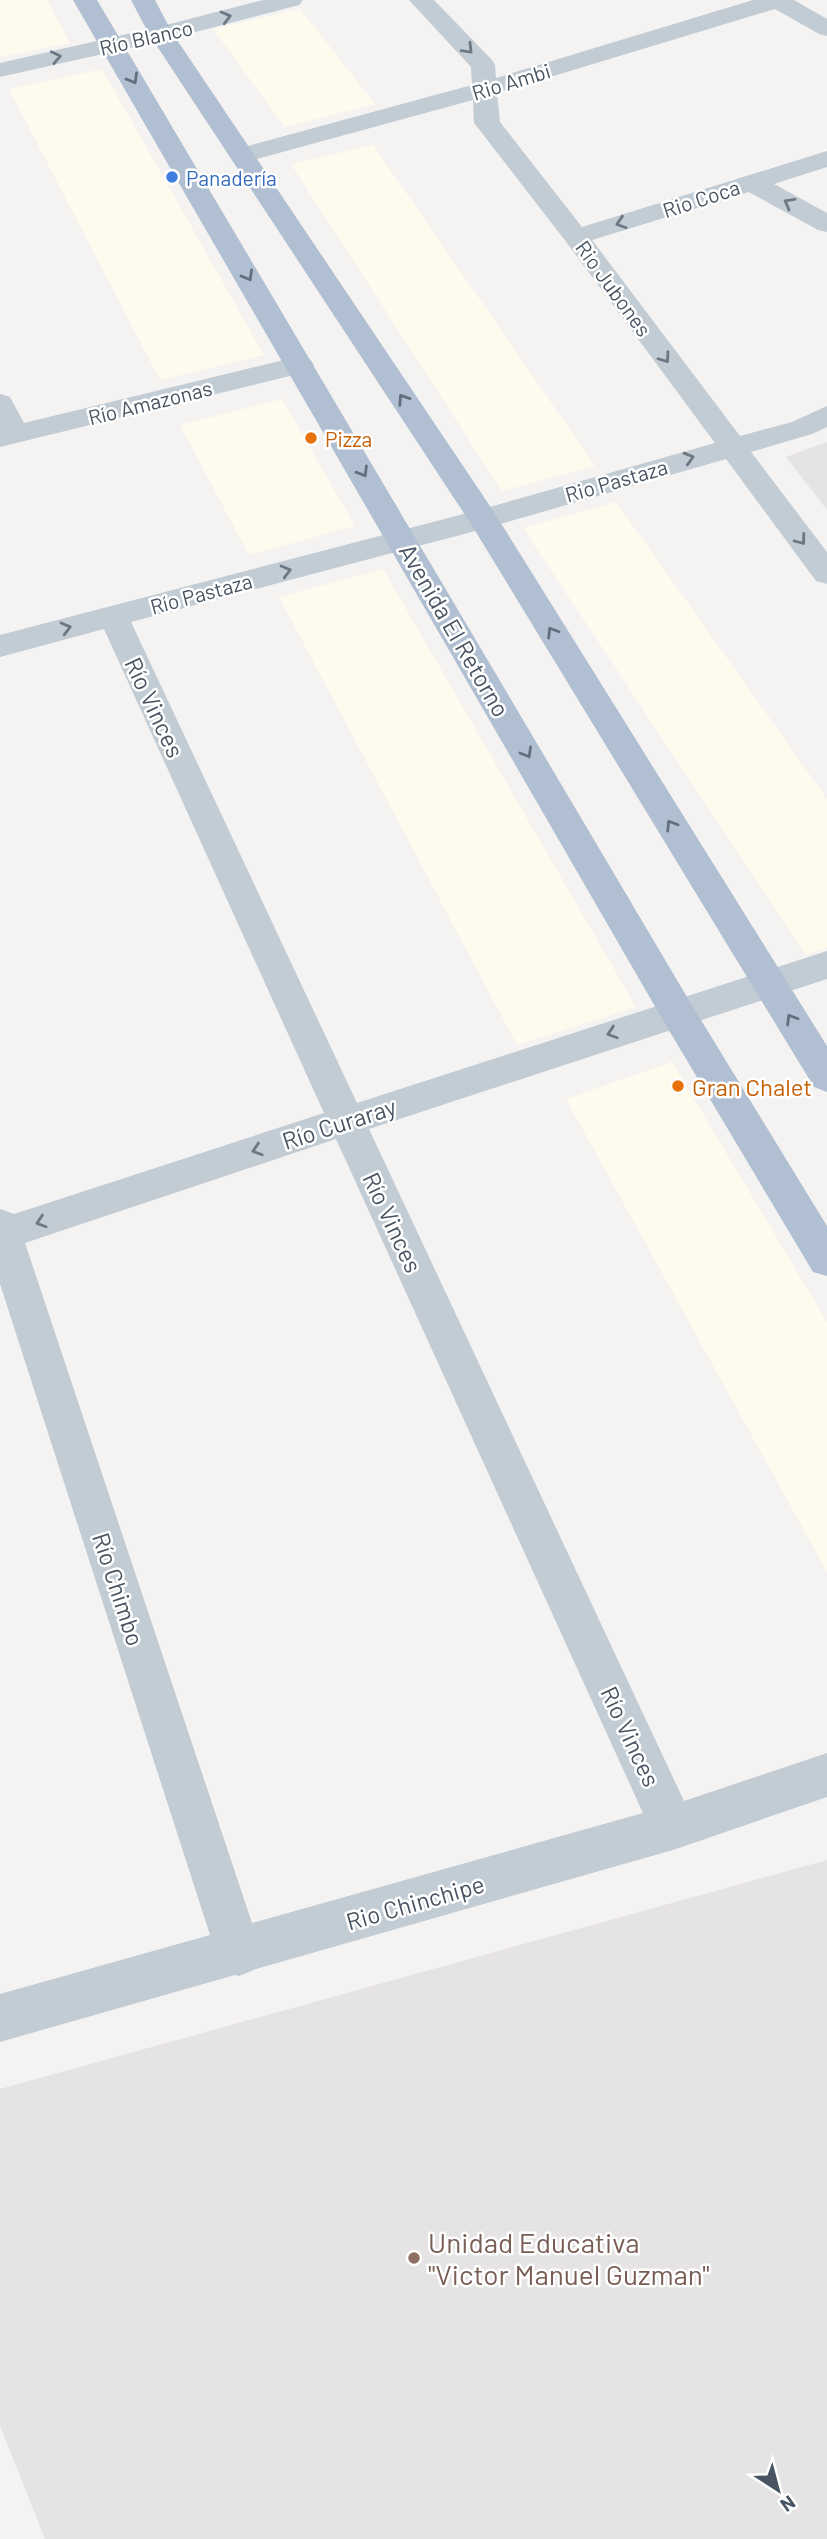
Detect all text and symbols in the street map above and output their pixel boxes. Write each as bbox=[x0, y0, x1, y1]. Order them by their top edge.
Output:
one-way arrow bbox=[220, 11, 232, 25]
street label: Río Blanco bbox=[97, 14, 195, 60]
one-way arrow bbox=[460, 41, 473, 54]
one-way arrow bbox=[50, 51, 62, 66]
street label: Rio Ambi bbox=[469, 57, 553, 105]
one-way arrow bbox=[125, 72, 138, 85]
place label: Panadería bbox=[186, 165, 277, 190]
marker: Panadería bbox=[164, 169, 180, 185]
street label: Rio Coca bbox=[659, 174, 743, 222]
one-way arrow bbox=[784, 198, 796, 211]
one-way arrow bbox=[616, 215, 628, 229]
street label: Rio Jubones bbox=[571, 235, 657, 341]
one-way arrow bbox=[239, 268, 252, 281]
one-way arrow bbox=[657, 350, 669, 363]
street label: Río Amazonas bbox=[85, 375, 215, 429]
one-way arrow bbox=[399, 394, 411, 407]
place label: Pizza bbox=[325, 426, 372, 451]
marker: Pizza bbox=[303, 430, 319, 446]
one-way arrow bbox=[683, 452, 695, 467]
street label: Rio Pastaza bbox=[562, 453, 670, 507]
one-way arrow bbox=[355, 465, 368, 478]
one-way arrow bbox=[793, 532, 806, 545]
street label: Avenida El Retorno bbox=[394, 538, 516, 722]
one-way arrow bbox=[280, 564, 292, 579]
street label: Río Pastaza bbox=[147, 567, 255, 619]
one-way arrow bbox=[60, 622, 72, 637]
one-way arrow bbox=[547, 626, 560, 639]
street label: Río Vinces bbox=[119, 652, 191, 762]
one-way arrow bbox=[519, 746, 532, 759]
one-way arrow bbox=[667, 820, 680, 833]
one-way arrow bbox=[786, 1014, 799, 1027]
one-way arrow bbox=[607, 1025, 619, 1039]
place label: Gran Chalet bbox=[692, 1072, 812, 1101]
marker: Gran Chalet bbox=[670, 1078, 686, 1094]
street label: Río Curaray bbox=[278, 1091, 400, 1155]
one-way arrow bbox=[251, 1142, 263, 1157]
street label: Río Vinces bbox=[357, 1167, 429, 1277]
one-way arrow bbox=[35, 1213, 47, 1228]
street label: Río Chimbo bbox=[87, 1529, 151, 1649]
street label: Río Vinces bbox=[595, 1681, 667, 1791]
street label: Rio Chinchipe bbox=[343, 1868, 487, 1936]
place label: Unidad Educativa "Victor Manuel Guzman" bbox=[428, 2225, 710, 2291]
marker: Unidad Educativa "Victor Manuel Guzman" bbox=[406, 2250, 422, 2266]
north arrow bbox=[743, 2455, 813, 2525]
text: N bbox=[776, 2491, 800, 2517]

